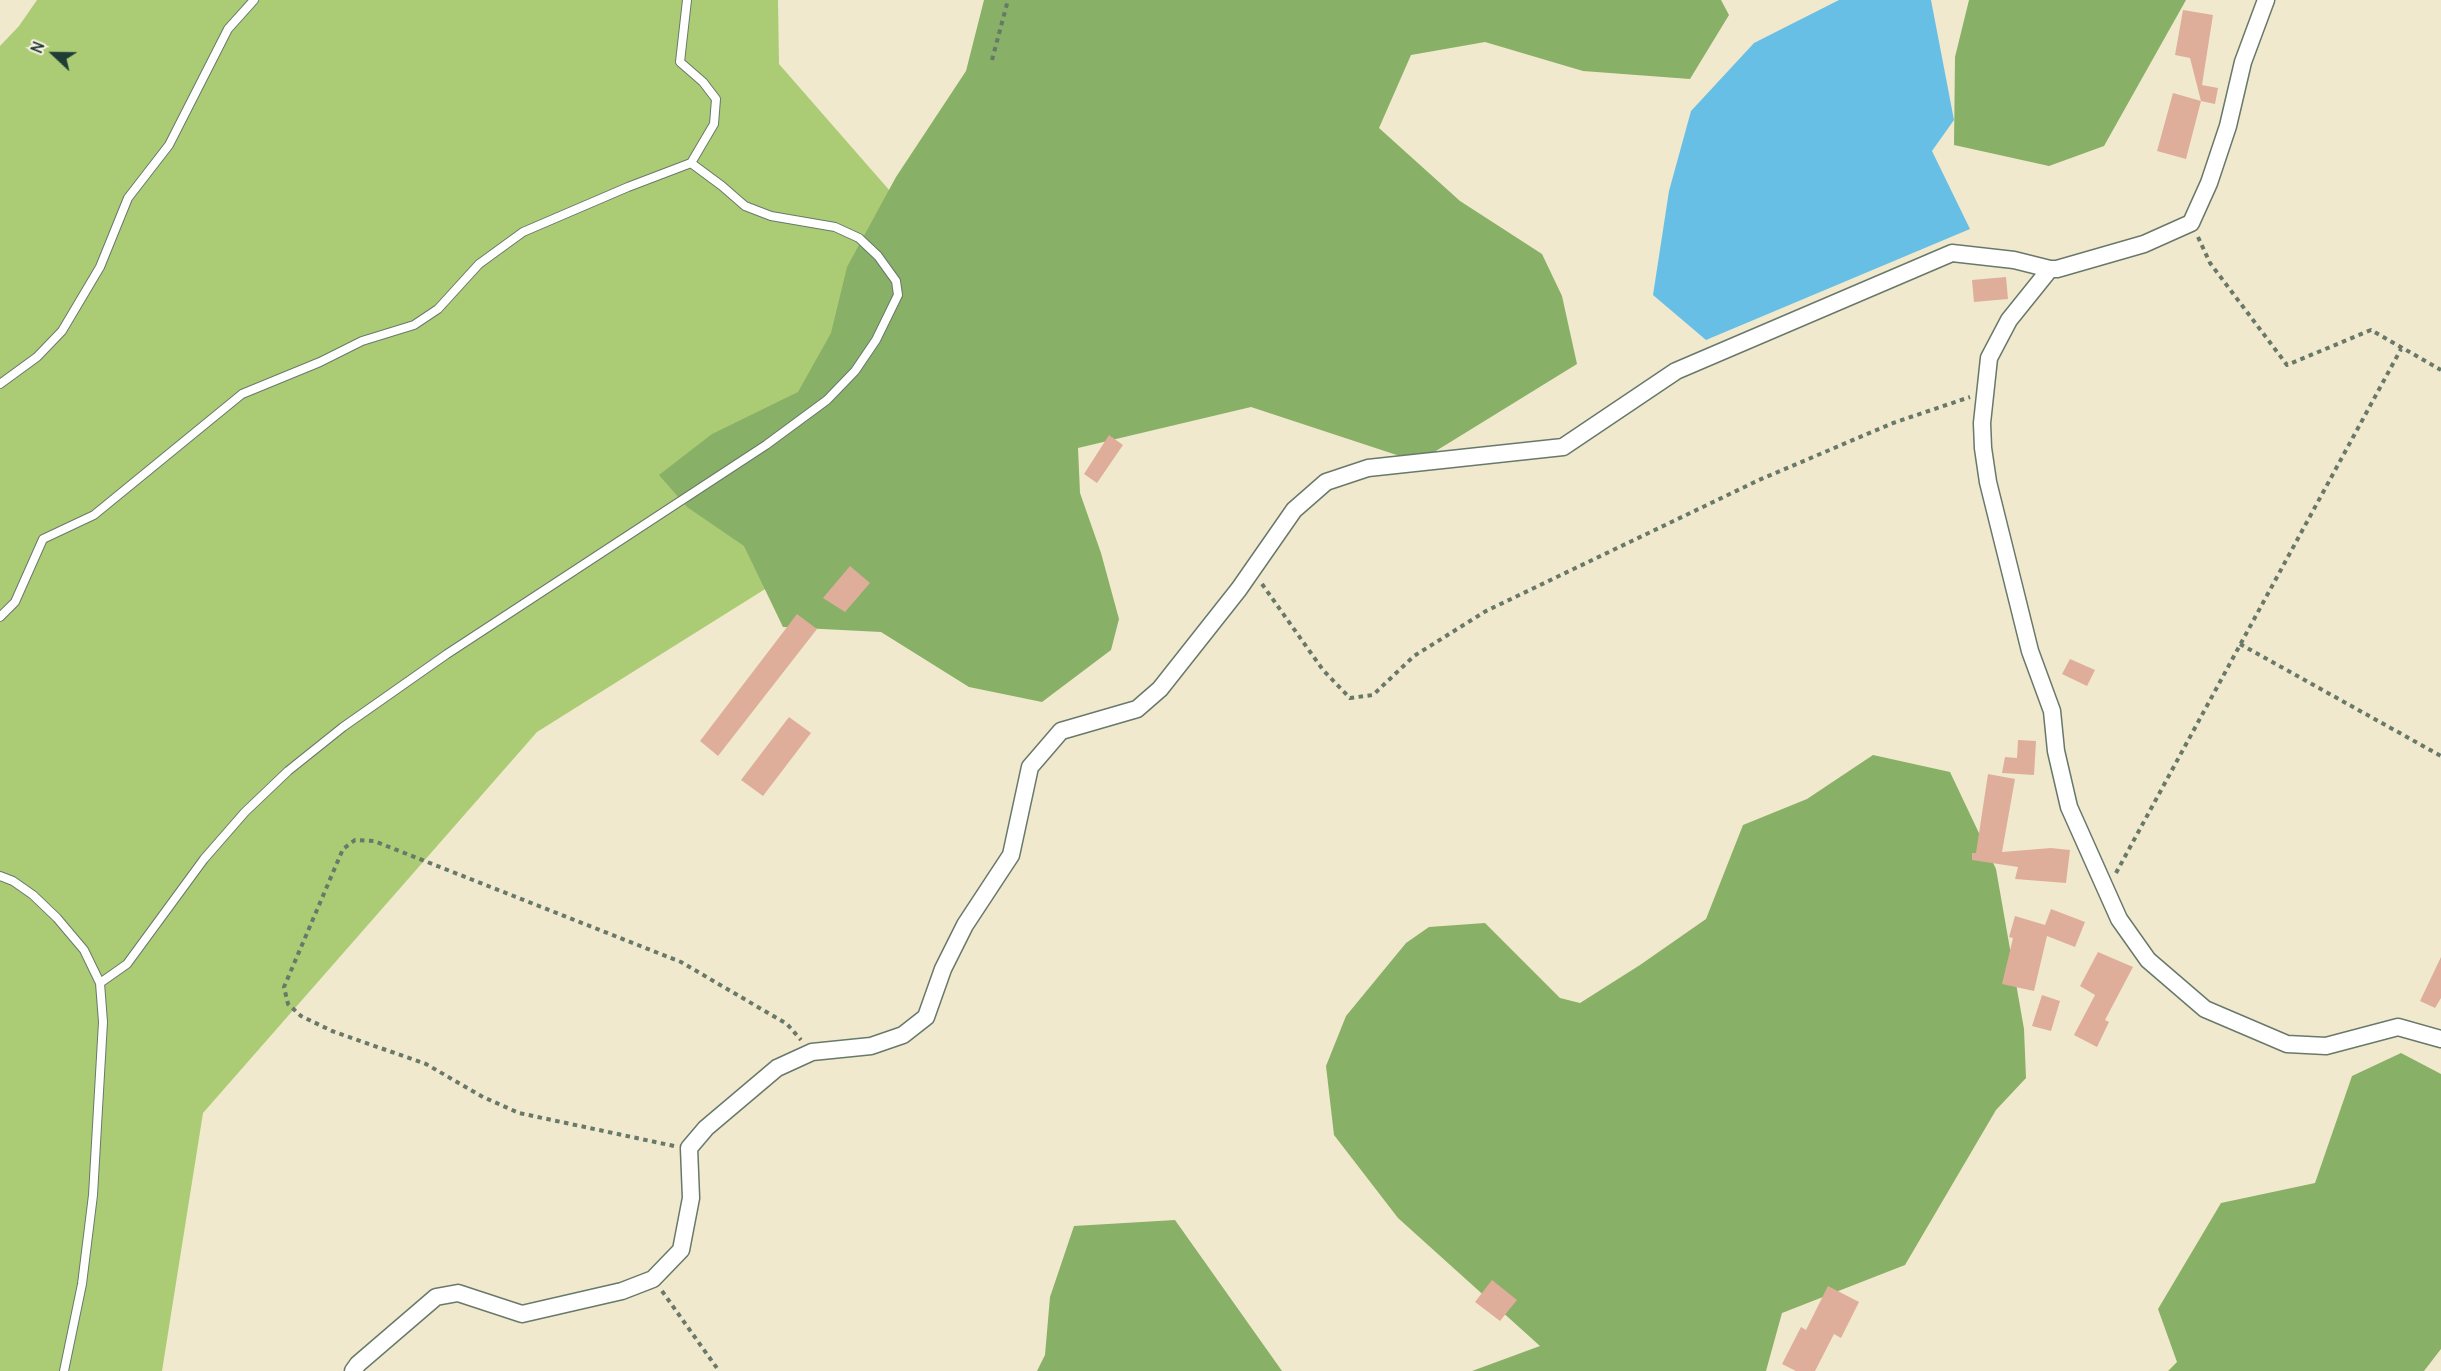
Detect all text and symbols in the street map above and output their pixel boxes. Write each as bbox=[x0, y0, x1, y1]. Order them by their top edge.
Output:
north arrow bbox=[24, 24, 84, 84]
text: N bbox=[26, 38, 49, 56]

